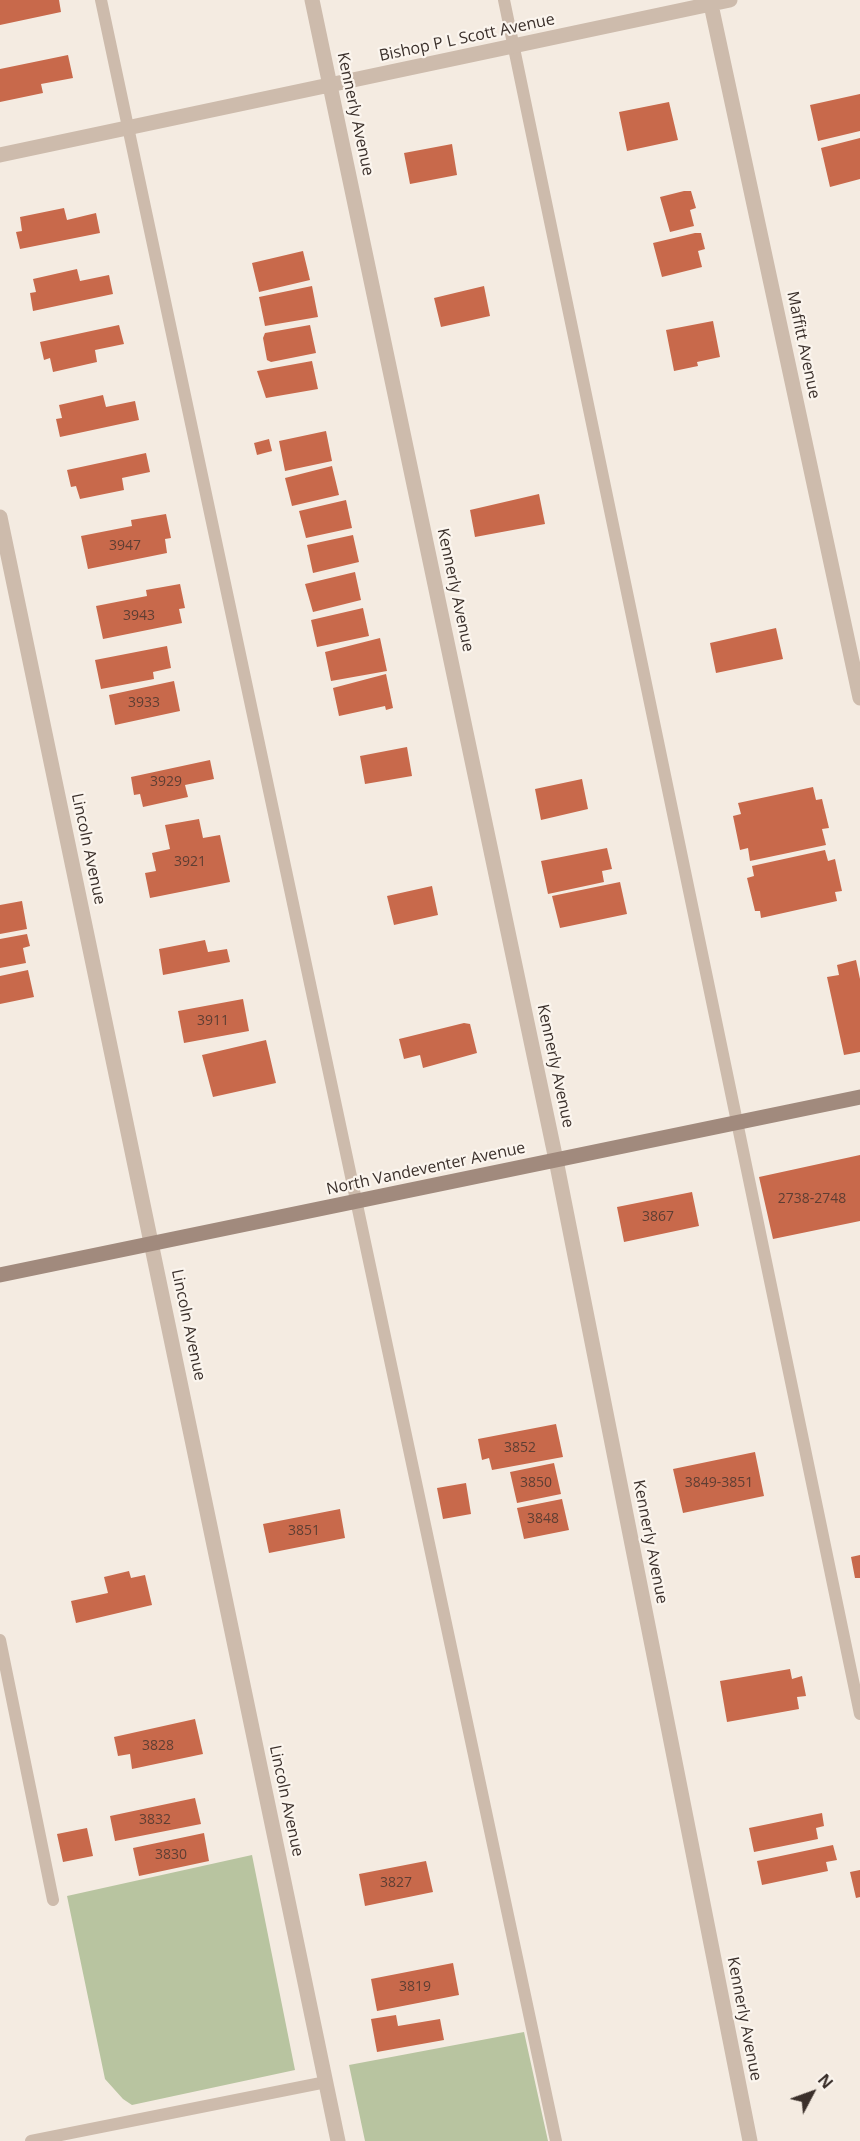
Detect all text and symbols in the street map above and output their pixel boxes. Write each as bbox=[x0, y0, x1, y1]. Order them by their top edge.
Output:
street label: Bishop P L Scott Avenue bbox=[377, 10, 557, 66]
street label: Kennerly Avenue bbox=[333, 50, 377, 178]
street label: Maffitt Avenue bbox=[782, 290, 824, 400]
street label: Kennerly Avenue bbox=[433, 526, 477, 654]
house number: 3947 bbox=[109, 538, 141, 554]
house number: 3943 bbox=[123, 608, 155, 624]
house number: 3933 bbox=[128, 695, 160, 711]
house number: 3929 bbox=[150, 774, 182, 790]
street label: Lincoln Avenue bbox=[67, 792, 109, 906]
house number: 3921 bbox=[174, 854, 206, 870]
street label: Kennerly Avenue bbox=[533, 1002, 577, 1130]
house number: 3911 bbox=[197, 1013, 229, 1029]
street label: North Vandeventer Avenue bbox=[325, 1139, 527, 1199]
house number: 2738-2748 bbox=[778, 1191, 846, 1207]
house number: 3867 bbox=[642, 1209, 674, 1225]
street label: Lincoln Avenue bbox=[167, 1268, 209, 1382]
house number: 3852 bbox=[504, 1440, 536, 1456]
house number: 3850 bbox=[520, 1475, 552, 1491]
house number: 3849-3851 bbox=[685, 1475, 753, 1491]
street label: Kennerly Avenue bbox=[629, 1478, 671, 1606]
house number: 3848 bbox=[527, 1511, 559, 1527]
house number: 3851 bbox=[288, 1523, 320, 1539]
house number: 3828 bbox=[142, 1738, 174, 1754]
street label: Lincoln Avenue bbox=[265, 1744, 307, 1858]
house number: 3832 bbox=[139, 1812, 171, 1828]
house number: 3830 bbox=[155, 1847, 187, 1863]
house number: 3827 bbox=[380, 1875, 412, 1891]
street label: Kennerly Avenue bbox=[723, 1955, 765, 2083]
house number: 3819 bbox=[399, 1979, 431, 1995]
north arrow bbox=[782, 2063, 842, 2123]
text: N bbox=[813, 2069, 838, 2093]

